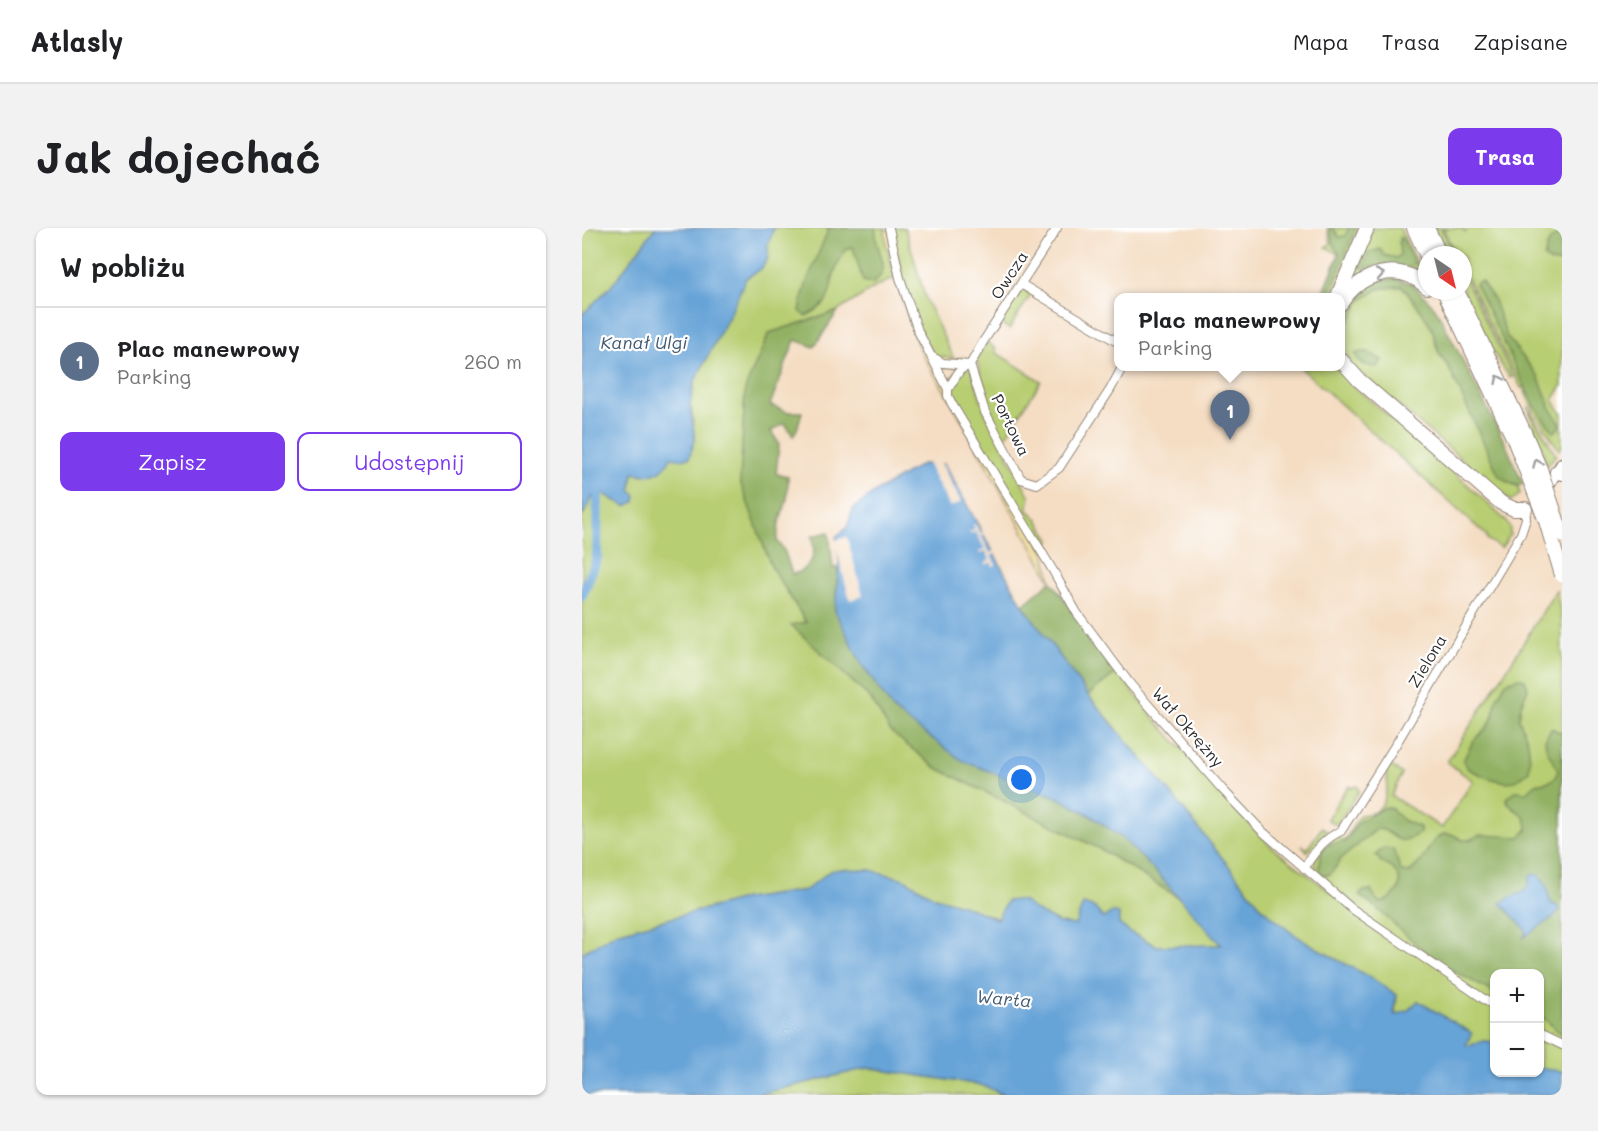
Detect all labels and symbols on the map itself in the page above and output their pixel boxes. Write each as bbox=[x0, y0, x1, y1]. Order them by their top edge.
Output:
north arrow bbox=[1418, 246, 1472, 300]
street label: Owcza bbox=[985, 247, 1032, 303]
one-way arrow bbox=[1375, 268, 1385, 281]
water label: Kanał Ulgi bbox=[600, 330, 688, 354]
one-way arrow bbox=[1494, 375, 1506, 386]
street label: Portowa bbox=[987, 390, 1035, 459]
pin: 1 bbox=[1210, 390, 1250, 440]
one-way arrow bbox=[1532, 459, 1544, 470]
street label: Zielona bbox=[1403, 630, 1450, 691]
street label: Wał Okrężny bbox=[1148, 682, 1229, 771]
your location bbox=[1007, 765, 1036, 794]
water label: Warta bbox=[976, 984, 1033, 1012]

